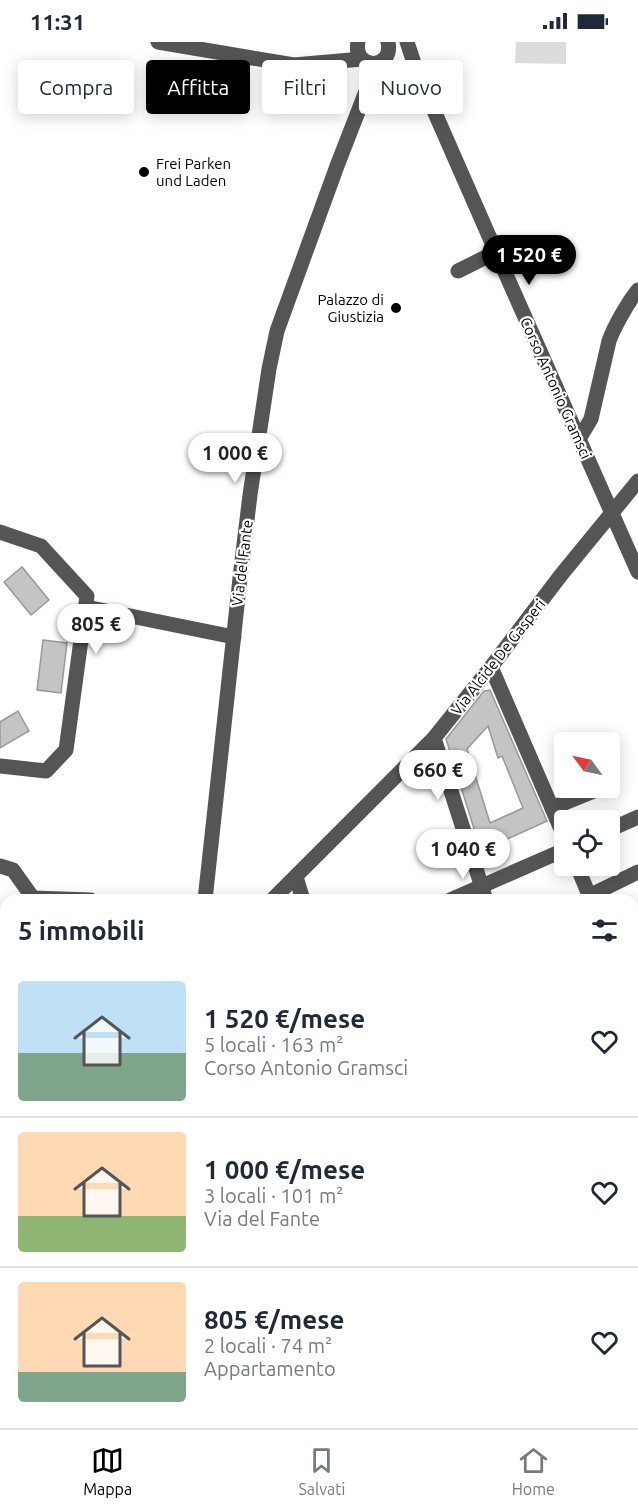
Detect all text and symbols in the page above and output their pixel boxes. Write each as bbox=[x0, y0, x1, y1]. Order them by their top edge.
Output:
text: 11:31 bbox=[30, 9, 85, 34]
chip: Compra bbox=[18, 60, 134, 114]
chip: Affitta bbox=[146, 60, 250, 114]
chip: Filtri bbox=[262, 60, 347, 114]
chip: Nuovo bbox=[359, 60, 463, 114]
place label: Frei Parken und Laden bbox=[156, 155, 231, 189]
marker: Frei Parken und Laden bbox=[137, 165, 151, 179]
pin: 1 520 € bbox=[474, 235, 584, 286]
text: 1 520 € bbox=[496, 243, 562, 266]
place label: Palazzo di Giustizia bbox=[318, 291, 384, 325]
marker: Palazzo di Giustizia bbox=[389, 301, 403, 315]
street label: Corso Antonio Gramsci bbox=[517, 315, 595, 461]
pin: 1 000 € bbox=[180, 433, 290, 484]
text: 1 000 € bbox=[202, 441, 268, 464]
street label: Via del Fante bbox=[228, 519, 256, 607]
street label: Via Alcide De Gasperi bbox=[447, 596, 549, 718]
pin: 805 € bbox=[54, 604, 138, 655]
text: 805 € bbox=[71, 612, 121, 635]
north arrow bbox=[554, 732, 620, 798]
map controls bbox=[554, 732, 620, 876]
pin: 660 € bbox=[396, 750, 480, 801]
text: 660 € bbox=[413, 758, 463, 781]
button: locate bbox=[554, 810, 620, 876]
pin: 1 040 € bbox=[408, 829, 518, 880]
text: 1 040 € bbox=[430, 837, 496, 860]
icon: filters bbox=[588, 914, 621, 947]
text: 5 immobili bbox=[18, 916, 144, 945]
text: 1 520 €/mese bbox=[204, 1004, 365, 1033]
icon: home bbox=[66, 1005, 138, 1077]
icon: heart bbox=[588, 1025, 621, 1058]
text: 5 locali · 163 m² bbox=[204, 1033, 343, 1056]
text: Corso Antonio Gramsci bbox=[204, 1056, 408, 1079]
text: 1 000 €/mese bbox=[204, 1155, 365, 1184]
icon: home bbox=[66, 1156, 138, 1228]
icon: heart bbox=[588, 1176, 621, 1209]
text: 3 locali · 101 m² bbox=[204, 1184, 343, 1207]
text: Via del Fante bbox=[204, 1207, 320, 1230]
text: 805 €/mese bbox=[204, 1305, 344, 1334]
icon: home bbox=[66, 1306, 138, 1378]
icon: heart bbox=[588, 1326, 621, 1359]
text: 2 locali · 74 m² bbox=[204, 1334, 332, 1357]
text: Appartamento bbox=[204, 1357, 336, 1380]
tab: Mappa bbox=[83, 1444, 132, 1498]
tab: Salvati bbox=[298, 1444, 345, 1498]
tab: Home bbox=[512, 1444, 555, 1498]

